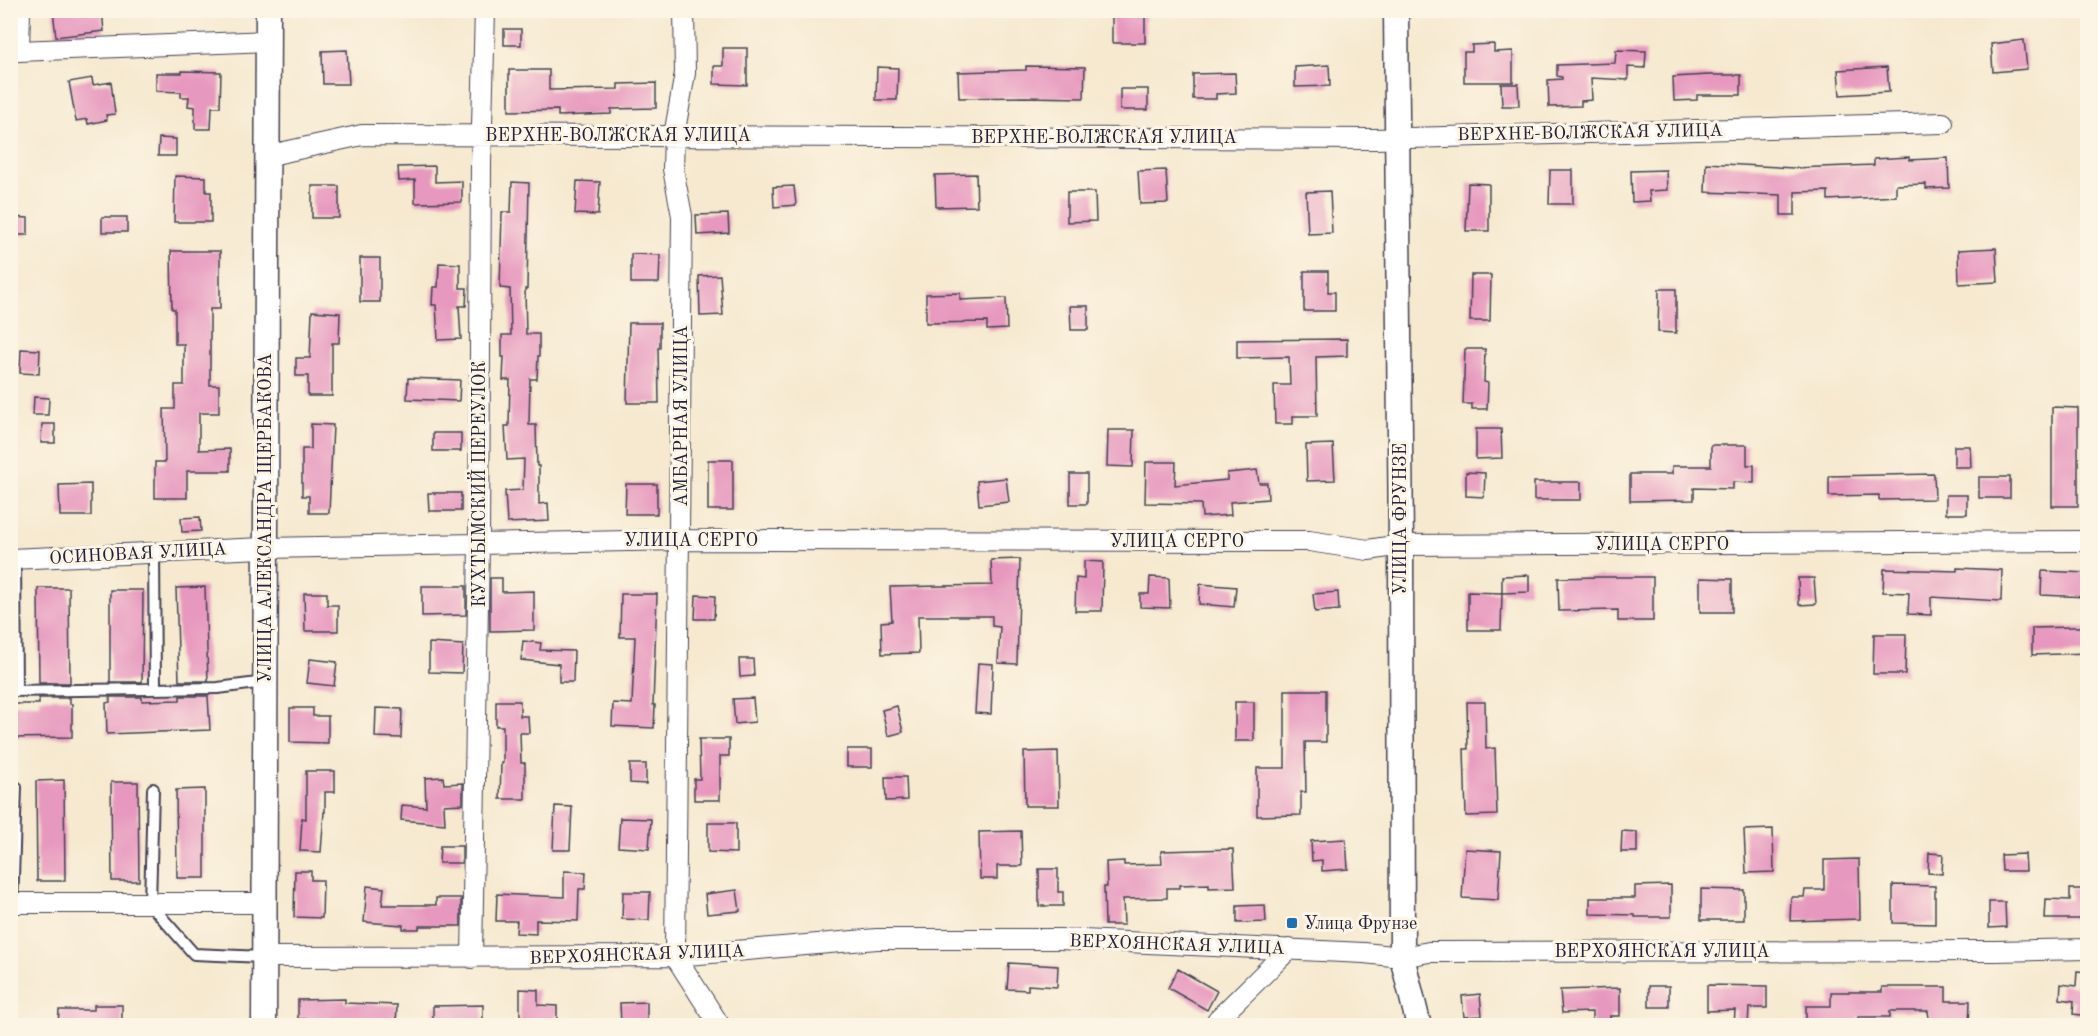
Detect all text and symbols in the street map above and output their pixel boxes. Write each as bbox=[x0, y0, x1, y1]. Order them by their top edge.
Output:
street label: ВЕРХНЕ-ВОЛЖСКАЯ УЛИЦА bbox=[1457, 122, 1723, 144]
street label: ВЕРХНЕ-ВОЛЖСКАЯ УЛИЦА bbox=[485, 127, 751, 145]
street label: ВЕРХНЕ-ВОЛЖСКАЯ УЛИЦА bbox=[971, 129, 1237, 147]
street label: АМБАРНАЯ УЛИЦА bbox=[673, 325, 691, 507]
street label: УЛИЦА АЛЕКСАНДРА ЩЕРБАКОВА bbox=[257, 353, 275, 683]
street label: КУХТЫМСКИЙ ПЕРЕУЛОК bbox=[467, 361, 489, 607]
street label: УЛИЦА ФРУНЗЕ bbox=[1392, 443, 1410, 595]
street label: УЛИЦА СЕРГО bbox=[624, 532, 758, 550]
street label: УЛИЦА СЕРГО bbox=[1110, 533, 1244, 551]
street label: УЛИЦА СЕРГО bbox=[1595, 536, 1729, 554]
street label: ОСИНОВАЯ УЛИЦА bbox=[49, 540, 227, 568]
place label: Улица Фрунзе bbox=[1304, 915, 1417, 933]
marker: Улица Фрунзе bbox=[1285, 916, 1299, 930]
street label: ВЕРХОЯНСКАЯ УЛИЦА bbox=[1069, 932, 1285, 958]
street label: ВЕРХОЯНСКАЯ УЛИЦА bbox=[529, 942, 745, 968]
street label: ВЕРХОЯНСКАЯ УЛИЦА bbox=[1554, 943, 1770, 961]

